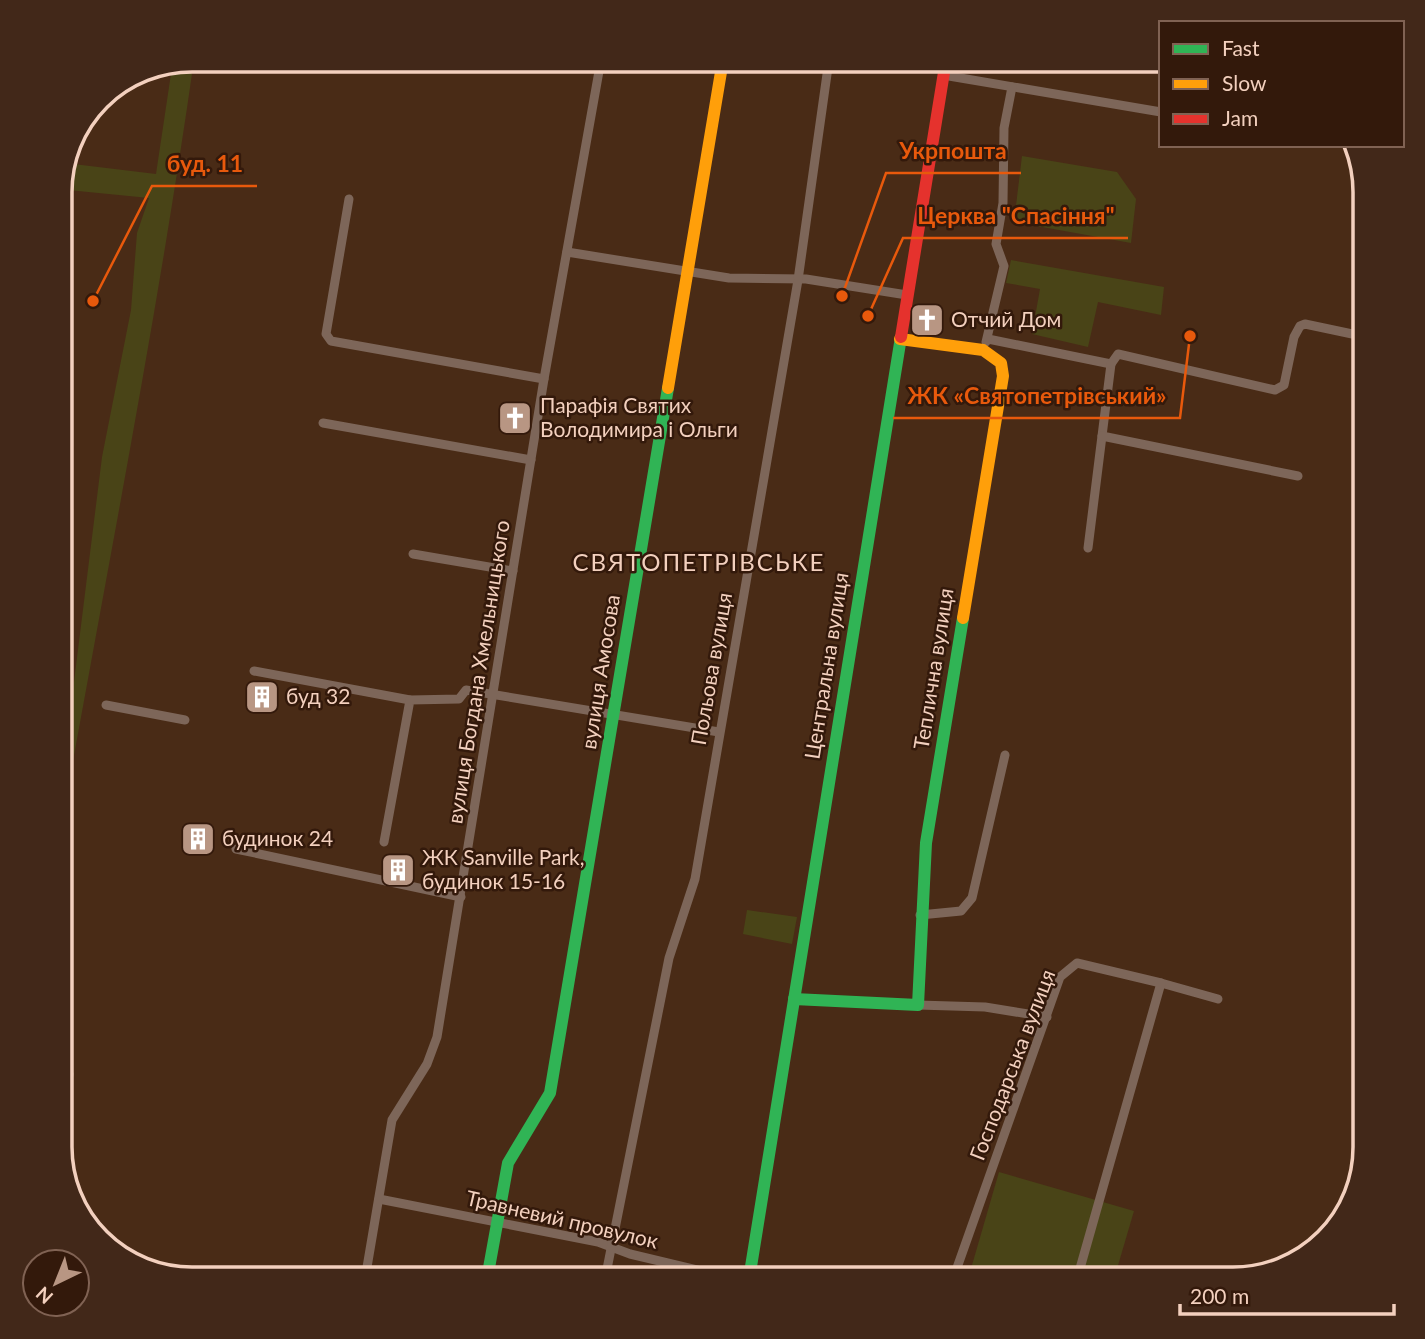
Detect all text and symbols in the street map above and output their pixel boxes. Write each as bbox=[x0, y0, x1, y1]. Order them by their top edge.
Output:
legend bbox=[1159, 21, 1404, 147]
text: Fast bbox=[1222, 35, 1260, 60]
text: Slow bbox=[1222, 70, 1267, 95]
text: Jam bbox=[1222, 105, 1258, 130]
callout: Укрпошта bbox=[886, 129, 1021, 173]
text: Укрпошта bbox=[898, 136, 1007, 164]
callout: буд. 11 bbox=[152, 142, 257, 186]
text: буд. 11 bbox=[167, 149, 243, 177]
callout: Церква "Спасіння" bbox=[903, 194, 1128, 238]
text: Церква "Спасіння" bbox=[917, 201, 1115, 229]
church icon: Отчий Дом bbox=[908, 301, 946, 339]
place label: Отчий Дом bbox=[951, 306, 1061, 331]
callout: ЖК «Святопетрівський» bbox=[893, 374, 1180, 418]
text: ЖК «Святопетрівський» bbox=[907, 381, 1167, 409]
place label: Парафія Святих Володимира і Ольги bbox=[540, 392, 738, 441]
church icon: Парафія Святих Володимира і Ольги bbox=[496, 399, 534, 437]
street label: вулиця Богдана Хмельницького bbox=[441, 518, 514, 825]
district label: СВЯТОПЕТРІВСЬКЕ bbox=[573, 547, 825, 576]
street label: Центральна вулиця bbox=[798, 571, 853, 761]
street label: Теплична вулиця bbox=[907, 586, 958, 751]
street label: Польова вулиця bbox=[685, 590, 736, 747]
street label: вулиця Амосова bbox=[575, 593, 624, 751]
building icon: буд 32 bbox=[243, 678, 281, 716]
place label: буд 32 bbox=[286, 683, 350, 708]
building icon: будинок 24 bbox=[179, 820, 217, 858]
place label: будинок 24 bbox=[222, 825, 333, 850]
place label: ЖК Sanville Park, будинок 15-16 bbox=[422, 844, 585, 893]
building icon: ЖК Sanville Park, будинок 15-16 bbox=[379, 851, 417, 889]
street label: Господарська вулиця bbox=[964, 966, 1060, 1163]
street label: Травневий провулок bbox=[464, 1184, 661, 1253]
north arrow bbox=[21, 1248, 91, 1318]
scale bar bbox=[1180, 1272, 1394, 1316]
text: N bbox=[31, 1282, 57, 1309]
text: 200 m bbox=[1190, 1283, 1249, 1308]

